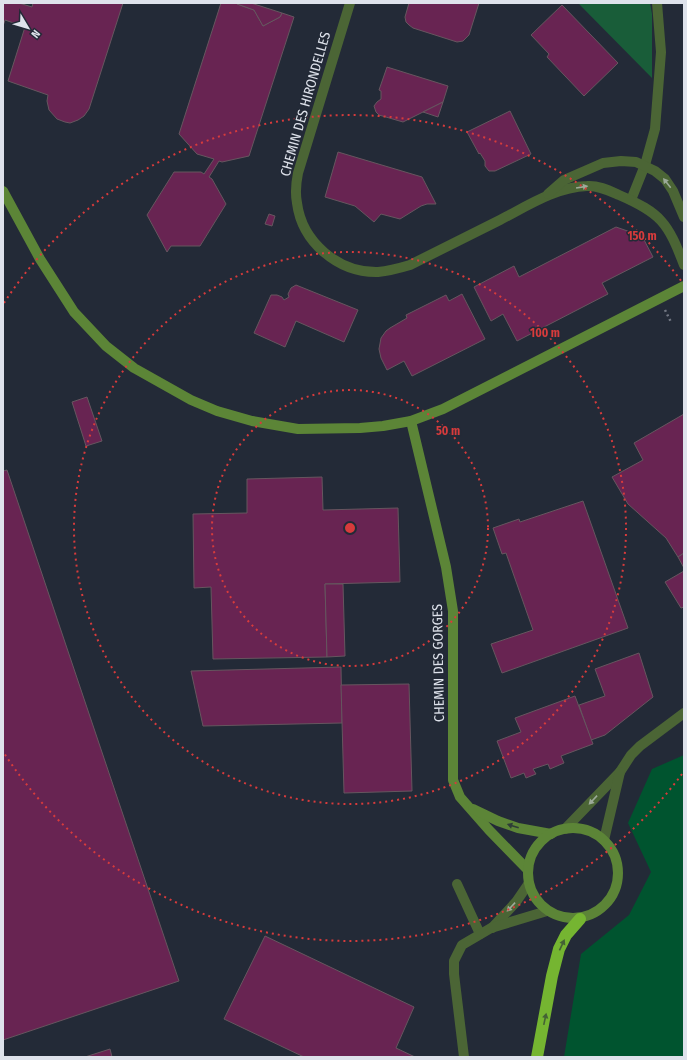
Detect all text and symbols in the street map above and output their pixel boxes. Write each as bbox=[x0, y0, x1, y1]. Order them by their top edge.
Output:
north arrow bbox=[8, 8, 48, 48]
text: N bbox=[28, 27, 43, 40]
street label: CHEMIN DES HIRONDELLES bbox=[277, 30, 334, 178]
one-way arrow bbox=[663, 177, 671, 188]
one-way arrow bbox=[576, 184, 588, 190]
text: 150 m bbox=[627, 229, 657, 243]
text: 100 m bbox=[530, 326, 560, 340]
text: 50 m bbox=[436, 424, 460, 438]
centre of rings bbox=[343, 521, 357, 535]
street label: CHEMIN DES GORGES bbox=[429, 604, 448, 722]
one-way arrow bbox=[588, 795, 598, 805]
one-way arrow bbox=[506, 823, 518, 829]
one-way arrow bbox=[506, 902, 516, 912]
one-way arrow bbox=[559, 938, 565, 950]
one-way arrow bbox=[542, 1013, 548, 1025]

